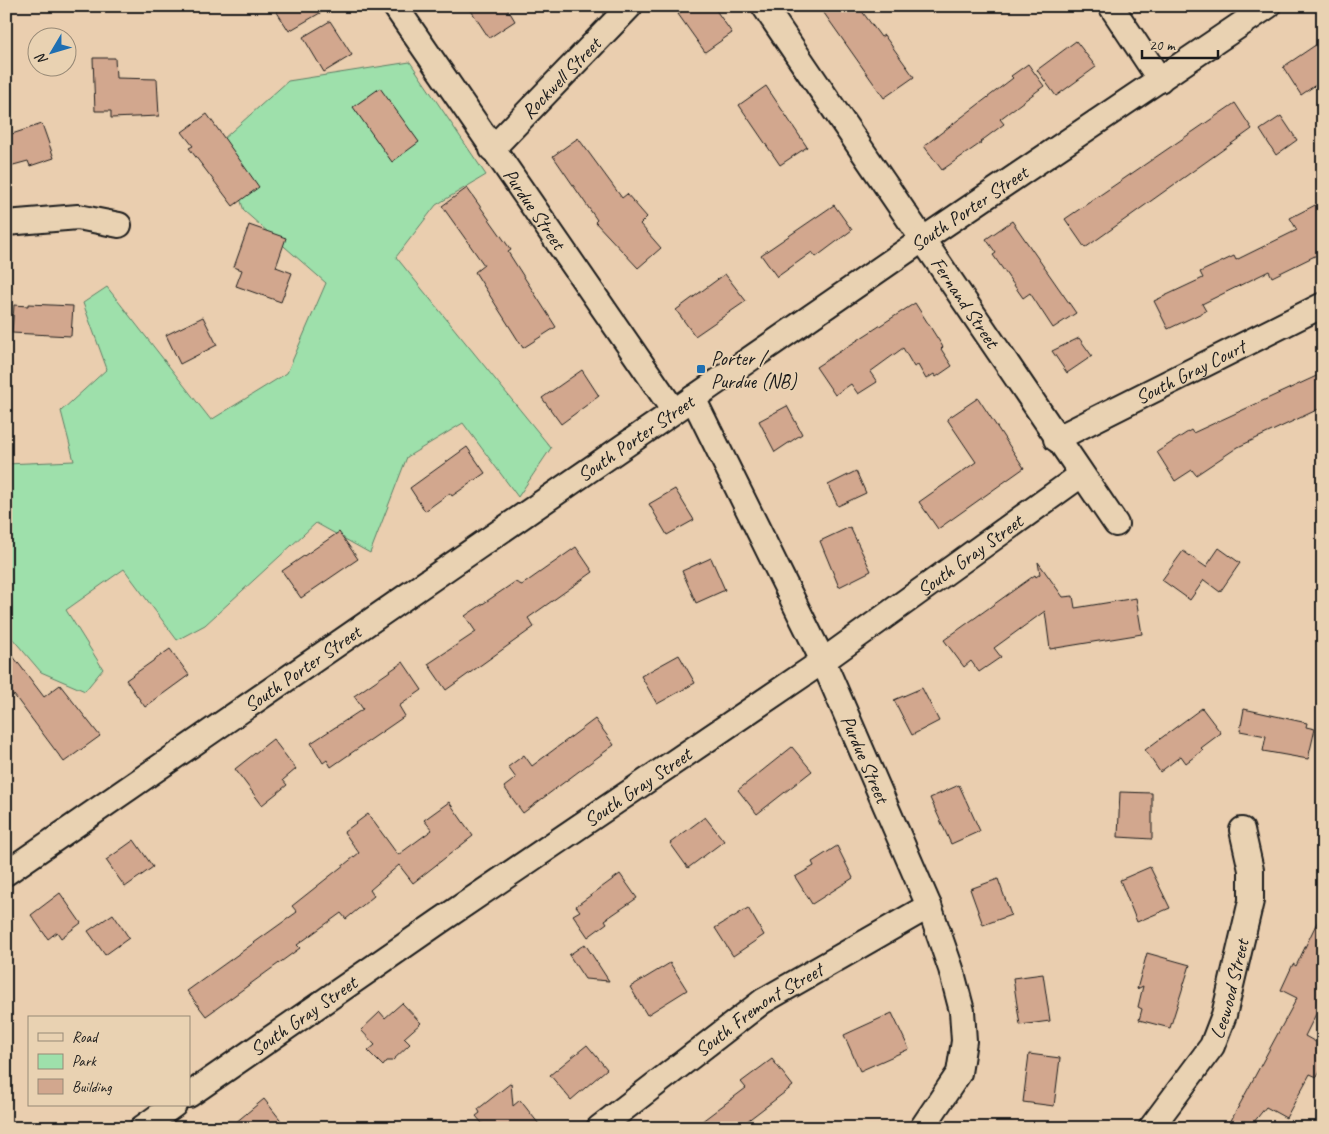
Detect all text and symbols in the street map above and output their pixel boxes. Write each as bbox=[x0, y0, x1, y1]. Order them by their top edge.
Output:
north arrow bbox=[28, 28, 78, 78]
scale bar bbox=[1142, 28, 1218, 60]
street label: Rockwell Street bbox=[516, 30, 607, 124]
text: 20 m bbox=[1149, 36, 1176, 55]
text: N bbox=[31, 49, 52, 68]
street label: South Porter Street bbox=[905, 158, 1034, 257]
street label: Purdue Street bbox=[498, 163, 573, 256]
street label: Fernand Street bbox=[926, 252, 1006, 354]
street label: South Gray Court bbox=[1131, 332, 1252, 410]
place label: Porter / Purdue (NB) bbox=[711, 346, 798, 394]
marker: Porter / Purdue (NB) bbox=[695, 363, 707, 375]
street label: South Porter Street bbox=[572, 388, 700, 487]
street label: South Gray Street bbox=[912, 507, 1029, 602]
street label: South Porter Street bbox=[239, 618, 367, 717]
street label: Purdue Street bbox=[835, 711, 896, 809]
street label: South Gray Street bbox=[579, 740, 698, 832]
street label: Leewood Street bbox=[1204, 934, 1255, 1042]
street label: South Fremont Street bbox=[689, 955, 830, 1062]
street label: South Gray Street bbox=[245, 969, 363, 1062]
legend bbox=[28, 1016, 190, 1106]
text: Road bbox=[72, 1028, 99, 1047]
text: Park bbox=[72, 1052, 97, 1071]
text: Building bbox=[72, 1078, 112, 1097]

